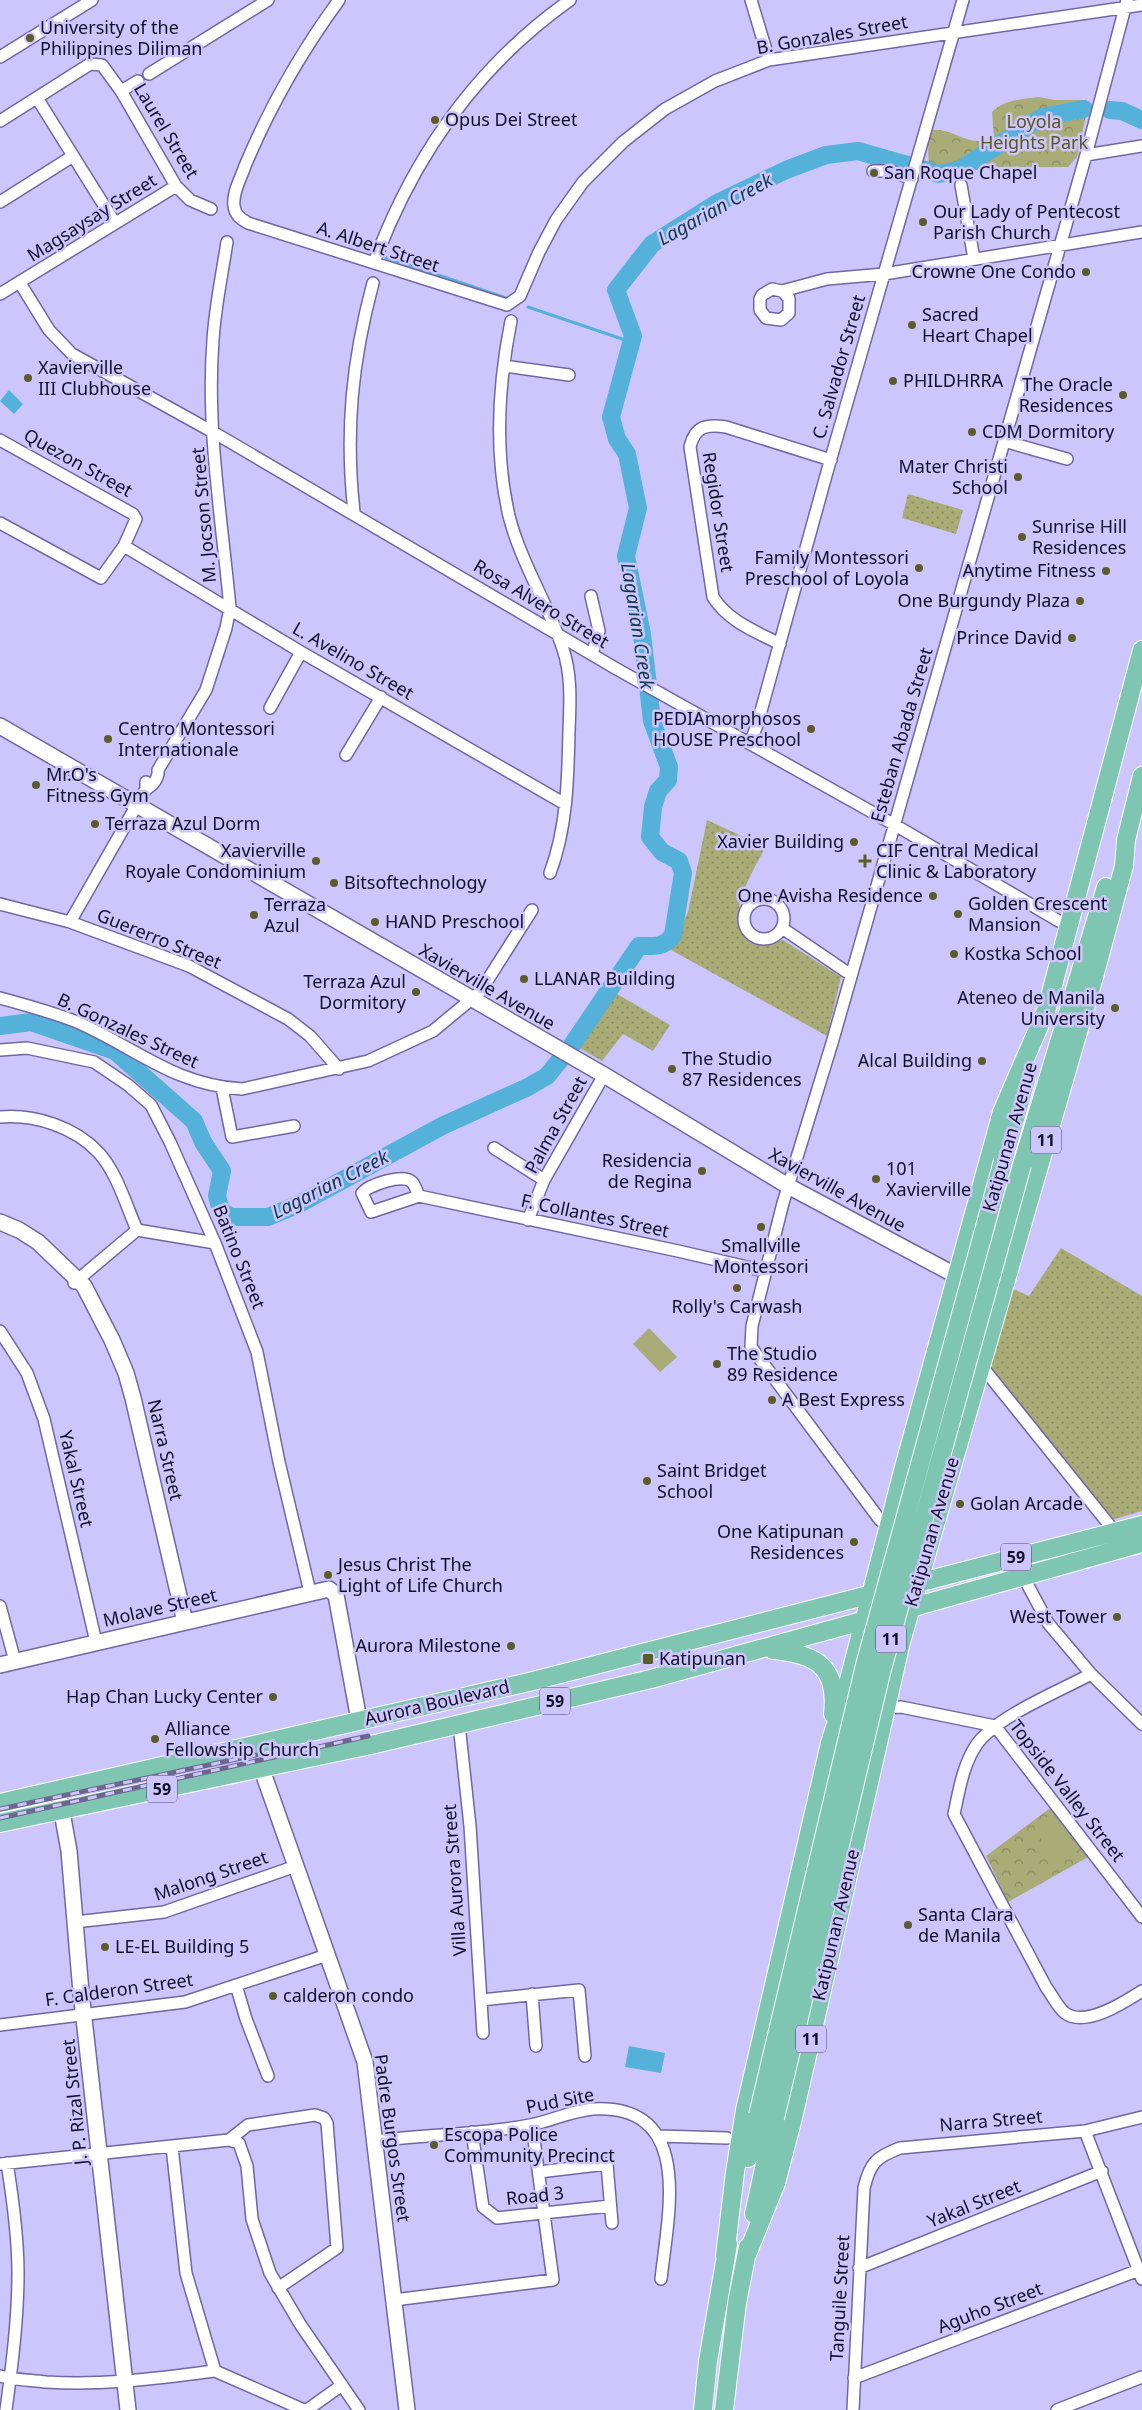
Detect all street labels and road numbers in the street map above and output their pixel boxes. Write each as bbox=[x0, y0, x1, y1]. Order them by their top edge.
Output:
street label: B. Gonzales Street bbox=[754, 9, 910, 59]
street label: Laurel Street bbox=[129, 78, 205, 183]
street label: Magsaysay Street bbox=[22, 167, 161, 267]
street label: A. Albert Street bbox=[314, 215, 443, 277]
street label: C. Salvador Street bbox=[806, 291, 870, 442]
street label: Quezon Street bbox=[20, 422, 137, 502]
street label: M. Jocson Street bbox=[185, 446, 221, 584]
street label: Regidor Street bbox=[698, 450, 740, 574]
street label: Rosa Alvero Street bbox=[469, 553, 614, 653]
street label: L. Avelino Street bbox=[289, 616, 419, 705]
street label: Esteban Abada Street bbox=[865, 644, 938, 825]
street label: Guererro Street bbox=[94, 902, 225, 974]
street label: Xavierville Avenue bbox=[415, 937, 560, 1035]
street label: B. Gonzales Street bbox=[54, 987, 203, 1074]
street label: Katipunan Avenue bbox=[976, 1059, 1042, 1214]
street label: Palma Street bbox=[519, 1071, 592, 1177]
road number: 11 bbox=[1031, 1126, 1061, 1154]
street label: Xavierville Avenue bbox=[765, 1142, 910, 1237]
street label: F. Collantes Street bbox=[519, 1188, 672, 1243]
street label: Batino Street bbox=[208, 1201, 272, 1313]
street label: Narra Street bbox=[143, 1397, 189, 1503]
street label: Yakal Street bbox=[54, 1428, 100, 1530]
street label: Katipunan Avenue bbox=[898, 1454, 964, 1609]
road number: 59 bbox=[1001, 1544, 1031, 1570]
street label: Molave Street bbox=[100, 1582, 220, 1632]
road number: 11 bbox=[876, 1626, 906, 1652]
street label: Aurora Boulevard bbox=[362, 1674, 512, 1730]
road number: 59 bbox=[540, 1688, 570, 1714]
street label: Topside Valley Street bbox=[1005, 1715, 1131, 1867]
road number: 59 bbox=[147, 1776, 177, 1802]
street label: Villa Aurora Street bbox=[437, 1803, 471, 1957]
street label: Malong Street bbox=[150, 1844, 271, 1906]
street label: Katipunan Avenue bbox=[806, 1847, 864, 2003]
street label: F. Calderon Street bbox=[43, 1967, 195, 2011]
road number: 11 bbox=[796, 2026, 826, 2052]
street label: J. P. Rizal Street bbox=[55, 2037, 93, 2168]
street label: Padre Burgos Street bbox=[369, 2052, 417, 2224]
street label: Pud Site bbox=[524, 2082, 596, 2118]
street label: Narra Street bbox=[938, 2104, 1044, 2136]
street label: Yakal Street bbox=[923, 2173, 1024, 2233]
street label: Road 3 bbox=[505, 2180, 565, 2210]
street label: Tanguile Street bbox=[824, 2234, 854, 2362]
street label: Aguho Street bbox=[934, 2276, 1046, 2338]

